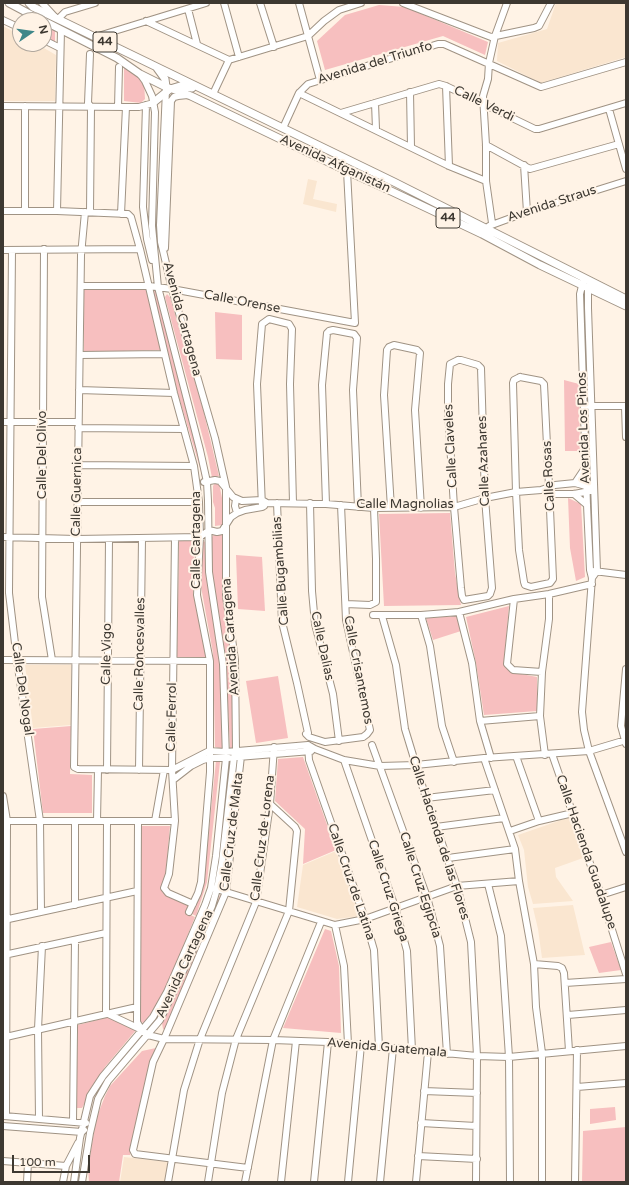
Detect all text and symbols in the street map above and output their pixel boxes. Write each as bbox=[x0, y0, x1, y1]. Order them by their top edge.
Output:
north arrow bbox=[12, 12, 52, 52]
text: N bbox=[36, 24, 51, 35]
road number: 44 bbox=[93, 32, 117, 52]
street label: Avenida del Triunfo bbox=[316, 38, 434, 88]
street label: Calle Verdi bbox=[451, 83, 517, 125]
street label: Avenida Afganistán bbox=[277, 131, 393, 197]
street label: Avenida Straus bbox=[506, 182, 598, 226]
road number: 44 bbox=[436, 208, 460, 228]
street label: Avenida Cartagena bbox=[159, 260, 205, 378]
street label: Calle Orense bbox=[202, 287, 282, 317]
street label: Avenida Los Pinos bbox=[574, 372, 594, 484]
street label: Calle Claveles bbox=[441, 404, 461, 488]
street label: Calle Del Olivo bbox=[35, 411, 51, 499]
street label: Calle Azahares bbox=[475, 415, 493, 507]
street label: Calle Rosas bbox=[539, 440, 559, 512]
street label: Calle Guernica bbox=[68, 447, 86, 537]
street label: Calle Cartagena bbox=[189, 491, 205, 589]
street label: Calle Magnolias bbox=[356, 497, 454, 513]
street label: Calle Bugambilias bbox=[269, 516, 293, 626]
street label: Avenida Cartagena bbox=[219, 578, 243, 696]
street label: Calle Roncesvalles bbox=[131, 597, 149, 711]
street label: Calle Dalias bbox=[307, 610, 337, 682]
street label: Calle Crisantemos bbox=[340, 614, 376, 726]
street label: Calle Vigo bbox=[99, 623, 115, 685]
street label: Calle Del Nogal bbox=[8, 641, 36, 737]
street label: Calle Ferrol bbox=[164, 682, 180, 752]
street label: Calle Hacienda de las Flores bbox=[405, 754, 473, 922]
street label: Calle Cruz de Malta bbox=[217, 772, 247, 892]
street label: Calle Hacienda Guadalupe bbox=[552, 773, 620, 931]
street label: Calle Cruz de Lorena bbox=[248, 774, 278, 902]
street label: Calle Cruz de Latina bbox=[324, 822, 378, 942]
street label: Calle Cruz Egipcia bbox=[396, 830, 444, 940]
street label: Calle Cruz Griega bbox=[364, 838, 412, 944]
street label: Avenida Cartagena bbox=[153, 907, 217, 1021]
street label: Avenida Guatemala bbox=[326, 1035, 448, 1061]
scale bar bbox=[14, 1147, 92, 1173]
text: 100 m bbox=[19, 1155, 56, 1169]

